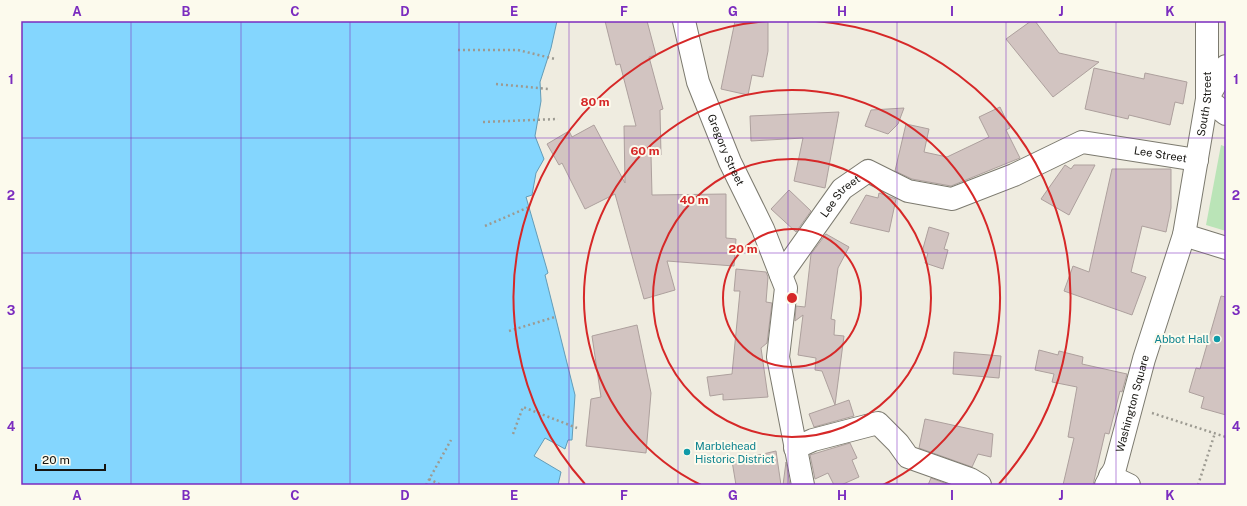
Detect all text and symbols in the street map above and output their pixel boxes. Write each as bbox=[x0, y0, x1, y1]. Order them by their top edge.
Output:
text: A bbox=[72, 4, 82, 19]
text: B bbox=[182, 4, 191, 19]
text: C bbox=[290, 4, 300, 19]
text: D bbox=[400, 4, 410, 19]
text: E bbox=[510, 4, 518, 19]
text: F bbox=[620, 4, 628, 19]
text: G bbox=[728, 4, 738, 19]
text: H bbox=[837, 4, 847, 19]
text: I bbox=[950, 4, 954, 19]
text: J bbox=[1058, 4, 1064, 19]
text: K bbox=[1165, 4, 1175, 19]
text: 1 bbox=[8, 72, 14, 87]
street label: South Street bbox=[1195, 72, 1213, 137]
text: 1 bbox=[1233, 72, 1239, 87]
text: 80 m bbox=[580, 95, 610, 109]
street label: Gregory Street bbox=[705, 112, 747, 188]
text: 60 m bbox=[630, 144, 660, 158]
street label: Lee Street bbox=[1133, 144, 1188, 164]
street label: Lee Street bbox=[818, 173, 862, 219]
text: 2 bbox=[7, 188, 15, 203]
text: 2 bbox=[1232, 188, 1240, 203]
text: 40 m bbox=[679, 193, 709, 207]
text: 20 m bbox=[729, 242, 758, 256]
centre of rings bbox=[785, 291, 799, 305]
text: 3 bbox=[7, 303, 16, 318]
text: 3 bbox=[1232, 303, 1241, 318]
place label: Abbot Hall bbox=[1154, 333, 1209, 345]
marker: Abbot Hall bbox=[1212, 334, 1222, 344]
street label: Washington Square bbox=[1113, 353, 1151, 453]
text: 4 bbox=[7, 419, 16, 434]
text: 4 bbox=[1232, 419, 1241, 434]
place label: Marblehead Historic District bbox=[695, 440, 775, 465]
scale bar bbox=[36, 446, 105, 472]
marker: Marblehead Historic District bbox=[682, 447, 692, 457]
text: 20 m bbox=[42, 453, 70, 467]
text: A bbox=[72, 488, 82, 503]
text: B bbox=[182, 488, 191, 503]
text: C bbox=[290, 488, 300, 503]
text: D bbox=[400, 488, 410, 503]
text: E bbox=[510, 488, 518, 503]
text: F bbox=[620, 488, 628, 503]
text: G bbox=[728, 488, 738, 503]
text: H bbox=[837, 488, 847, 503]
text: I bbox=[950, 488, 954, 503]
text: J bbox=[1058, 488, 1064, 503]
text: K bbox=[1165, 488, 1175, 503]

